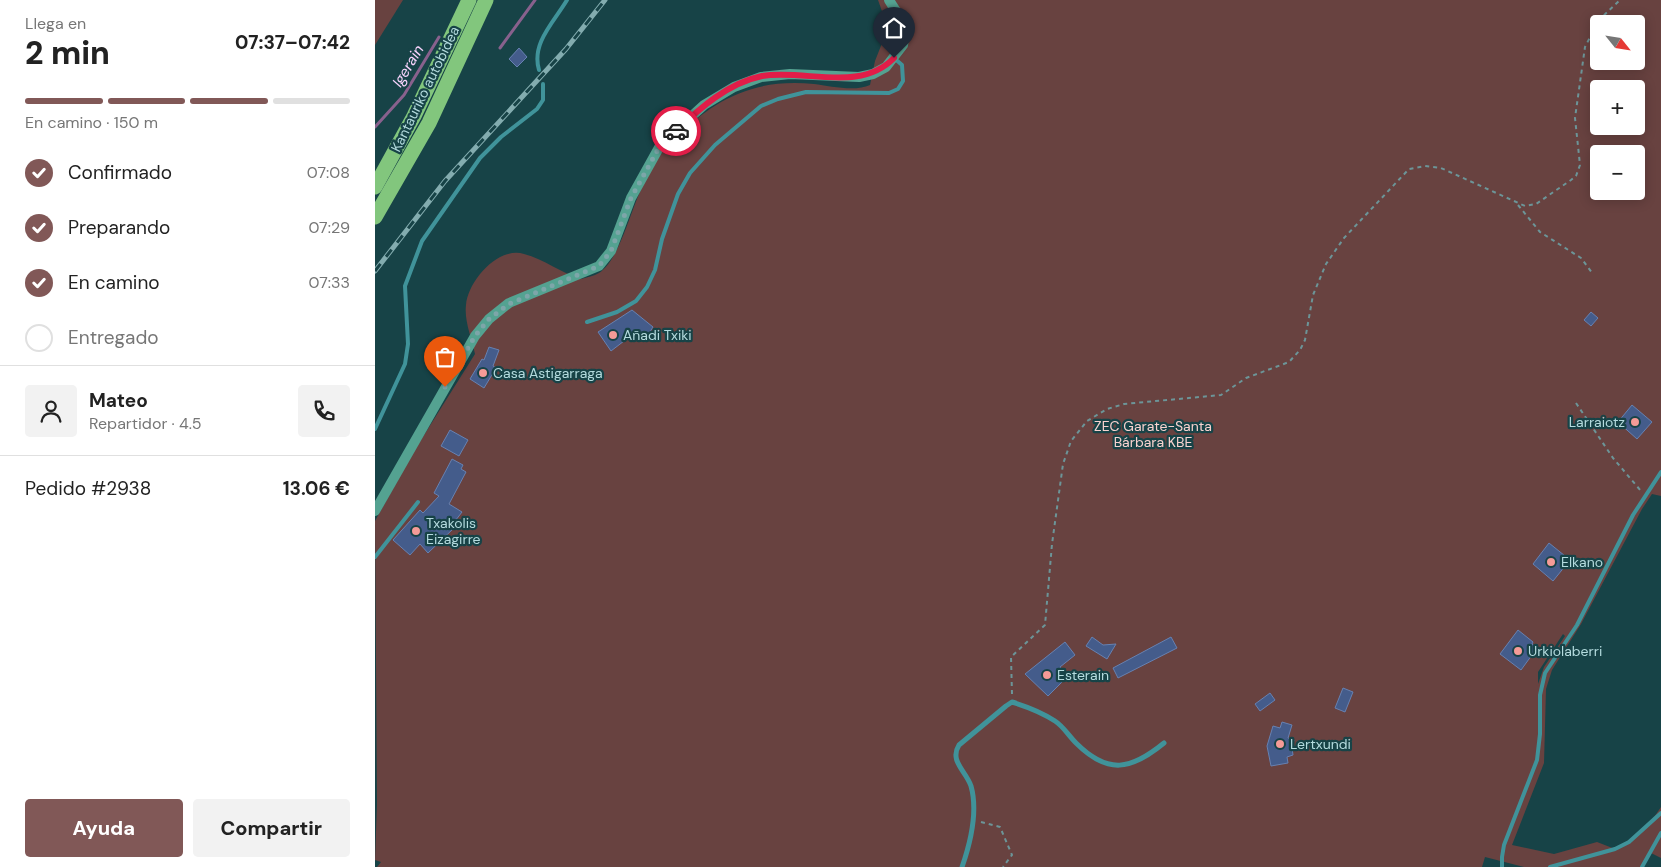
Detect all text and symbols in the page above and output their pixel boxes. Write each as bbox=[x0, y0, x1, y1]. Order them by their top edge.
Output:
pin bbox=[873, 7, 915, 58]
text: Llega en bbox=[25, 13, 86, 34]
icon: home bbox=[880, 14, 908, 42]
north arrow bbox=[1590, 15, 1645, 70]
map controls bbox=[1590, 15, 1645, 200]
street label: Kantauriko autobidea bbox=[387, 23, 463, 155]
text: 07:37–07:42 bbox=[235, 30, 350, 55]
text: 2 min bbox=[25, 32, 110, 74]
water label: Igerain bbox=[388, 41, 429, 91]
button: + bbox=[1590, 80, 1645, 135]
courier bbox=[651, 106, 701, 156]
text: En camino · 150 m bbox=[25, 112, 158, 133]
icon: car bbox=[662, 117, 690, 145]
button: − bbox=[1590, 145, 1645, 200]
icon: check bbox=[25, 159, 53, 187]
text: Confirmado bbox=[68, 160, 172, 185]
text: 07:08 bbox=[307, 162, 350, 183]
icon: check bbox=[25, 214, 53, 242]
text: Preparando bbox=[68, 215, 170, 240]
text: 07:29 bbox=[308, 217, 350, 238]
icon: check bbox=[25, 269, 53, 297]
text: En camino bbox=[68, 270, 160, 295]
text: 07:33 bbox=[309, 272, 350, 293]
text: Entregado bbox=[68, 325, 159, 350]
place label: Añadi Txiki bbox=[623, 326, 692, 344]
marker: Añadi Txiki bbox=[607, 329, 619, 341]
pin bbox=[424, 336, 466, 387]
icon: bag bbox=[431, 343, 459, 371]
place label: Casa Astigarraga bbox=[493, 364, 603, 382]
marker: Casa Astigarraga bbox=[477, 367, 489, 379]
button: person bbox=[25, 385, 77, 437]
button: phone bbox=[298, 385, 350, 437]
text: Mateo bbox=[89, 388, 148, 413]
text: Repartidor · 4.5 bbox=[89, 413, 202, 434]
place label: Larraiotz bbox=[1569, 413, 1625, 431]
marker: Larraiotz bbox=[1629, 416, 1641, 428]
park label: ZEC Garate-Santa Bárbara KBE bbox=[1094, 417, 1212, 451]
text: Pedido #2938 bbox=[25, 476, 151, 501]
text: 13.06 € bbox=[283, 476, 350, 501]
place label: Txakolis Eizagirre bbox=[426, 514, 481, 548]
marker: Txakolis Eizagirre bbox=[410, 525, 422, 537]
place label: Elkano bbox=[1561, 553, 1603, 571]
marker: Elkano bbox=[1545, 556, 1557, 568]
place label: Urkiolaberri bbox=[1528, 642, 1602, 660]
marker: Urkiolaberri bbox=[1512, 645, 1524, 657]
place label: Esterain bbox=[1057, 666, 1109, 684]
marker: Esterain bbox=[1041, 669, 1053, 681]
place label: Lertxundi bbox=[1290, 735, 1351, 753]
marker: Lertxundi bbox=[1274, 738, 1286, 750]
button: Ayuda bbox=[25, 799, 183, 857]
button: Compartir bbox=[193, 799, 350, 857]

